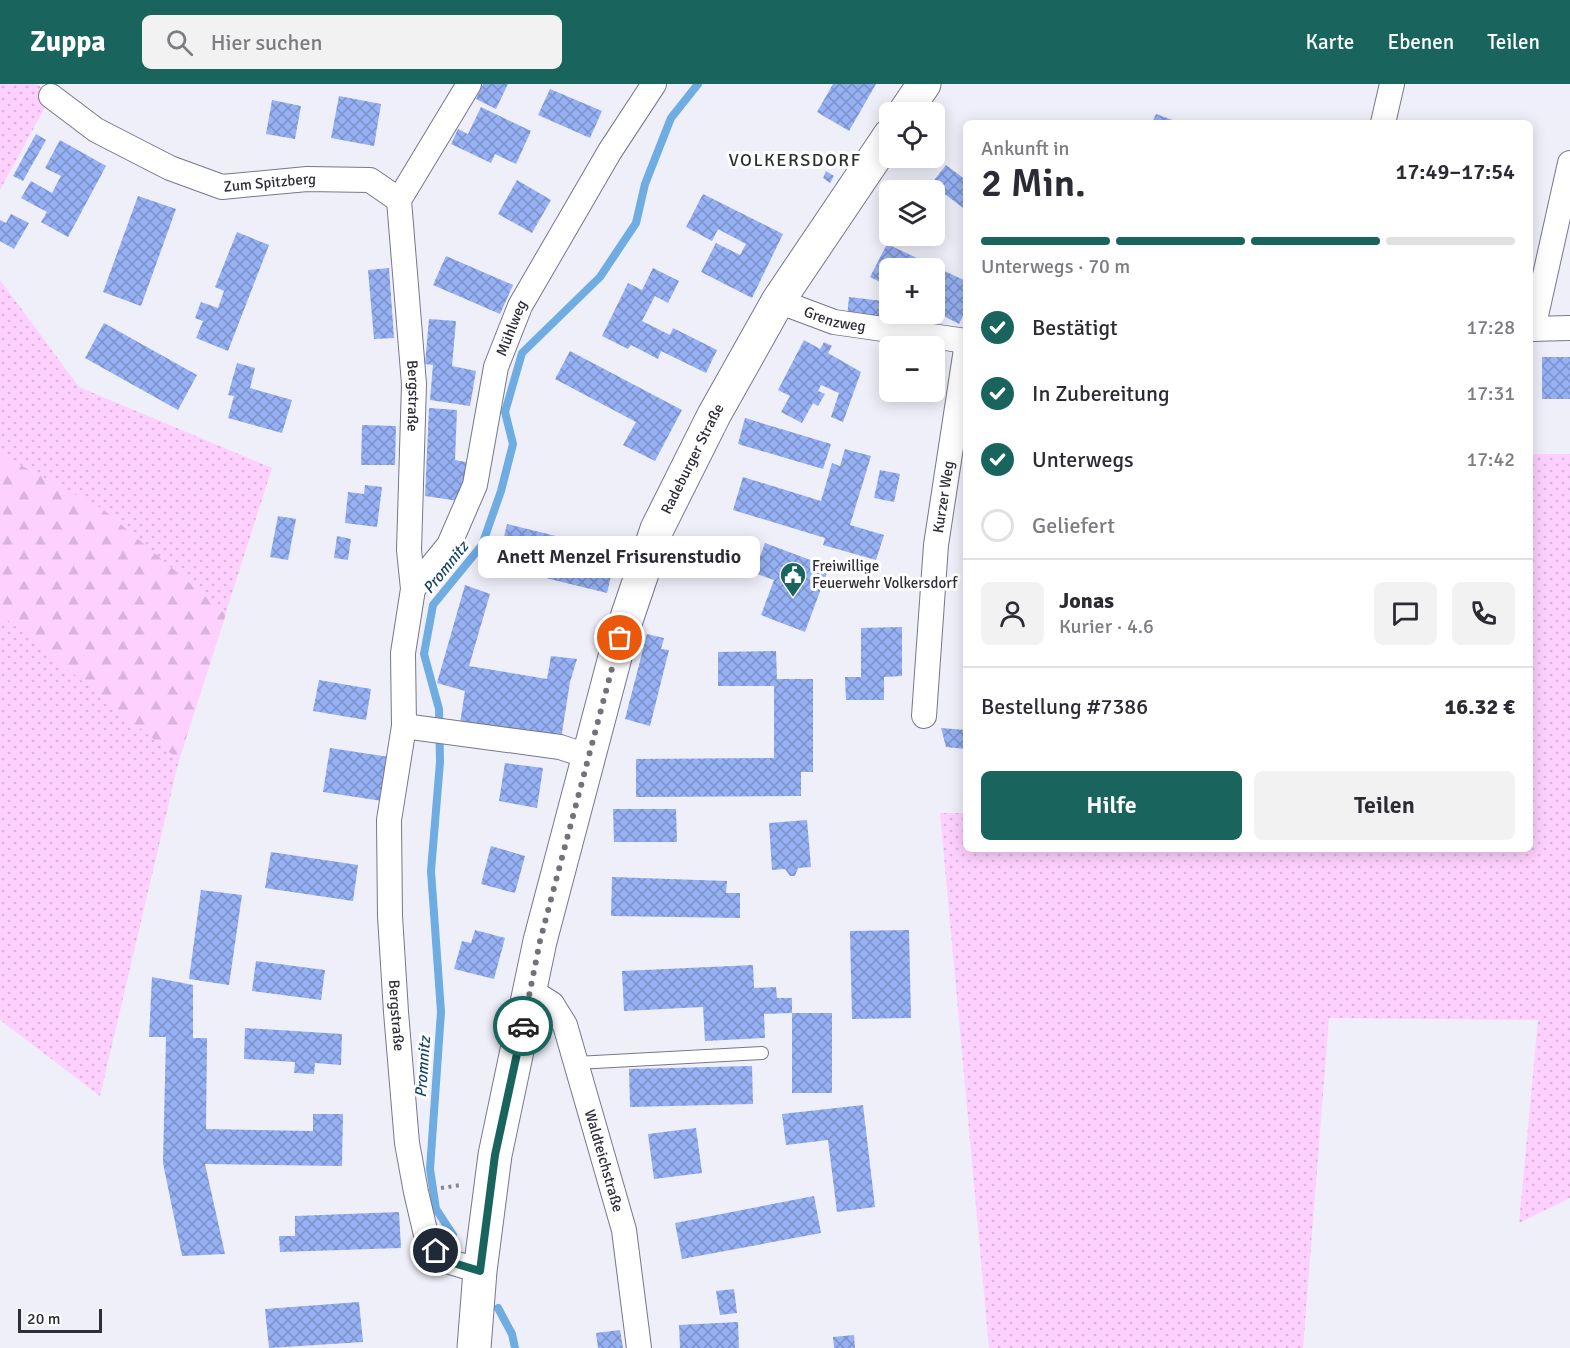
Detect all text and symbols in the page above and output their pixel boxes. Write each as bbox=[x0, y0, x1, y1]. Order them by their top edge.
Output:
search box bbox=[142, 15, 562, 69]
text: Zuppa bbox=[30, 25, 106, 59]
icon: search bbox=[163, 26, 196, 59]
text: Hier suchen bbox=[211, 29, 322, 56]
text: Karte bbox=[1305, 29, 1354, 55]
text: Ebenen bbox=[1387, 29, 1454, 55]
text: Teilen bbox=[1487, 29, 1540, 55]
map controls bbox=[879, 102, 945, 402]
button: locate bbox=[879, 102, 945, 168]
text: Ankunft in bbox=[981, 136, 1069, 161]
district label: VOLKERSDORF bbox=[728, 149, 862, 171]
text: 17:49–17:54 bbox=[1396, 158, 1515, 185]
text: 2 Min. bbox=[981, 159, 1086, 207]
street label: Zum Spitzberg bbox=[223, 170, 316, 196]
button: layers bbox=[879, 180, 945, 246]
text: Unterwegs · 70 m bbox=[981, 254, 1130, 279]
button: + bbox=[879, 258, 945, 324]
street label: Mühlweg bbox=[492, 296, 531, 359]
street label: Grenzweg bbox=[801, 303, 867, 335]
icon: check bbox=[981, 311, 1014, 344]
text: Bestätigt bbox=[1032, 314, 1118, 341]
text: 17:28 bbox=[1466, 315, 1515, 340]
button: − bbox=[879, 336, 945, 402]
street label: Bergstraße bbox=[403, 359, 423, 432]
icon: check bbox=[981, 377, 1014, 410]
text: In Zubereitung bbox=[1032, 380, 1170, 407]
text: 17:31 bbox=[1466, 381, 1515, 406]
street label: Radeburger Straße bbox=[657, 400, 728, 517]
icon: check bbox=[981, 443, 1014, 476]
text: Unterwegs bbox=[1032, 446, 1134, 473]
text: 17:42 bbox=[1466, 447, 1515, 472]
street label: Kurzer Weg bbox=[929, 459, 958, 534]
text: Geliefert bbox=[1032, 512, 1115, 539]
water label: Promnitz bbox=[419, 536, 474, 598]
callout: Anett Menzel Frisurenstudio bbox=[479, 536, 761, 578]
text: Anett Menzel Frisurenstudio bbox=[497, 544, 741, 569]
place label: Freiwillige Feuerwehr Volkersdorf bbox=[812, 557, 958, 592]
public building icon: Freiwillige Feuerwehr Volkersdorf bbox=[778, 560, 808, 598]
button: person bbox=[981, 582, 1044, 645]
button: chat bbox=[1374, 582, 1437, 645]
button: phone bbox=[1452, 582, 1515, 645]
text: Jonas bbox=[1059, 587, 1114, 614]
pin bbox=[594, 612, 645, 663]
text: Kurier · 4.6 bbox=[1059, 614, 1154, 639]
icon: bag bbox=[603, 621, 636, 654]
text: Bestellung #7386 bbox=[981, 693, 1148, 720]
text: 16.32 € bbox=[1444, 693, 1515, 720]
button: Hilfe bbox=[981, 771, 1242, 840]
button: Teilen bbox=[1254, 771, 1515, 840]
street label: Bergstraße bbox=[385, 979, 408, 1052]
courier bbox=[493, 996, 553, 1056]
icon: car bbox=[507, 1010, 540, 1043]
water label: Promnitz bbox=[411, 1034, 435, 1098]
street label: Waldteichstraße bbox=[581, 1107, 627, 1214]
pin bbox=[410, 1225, 461, 1276]
icon: home bbox=[419, 1234, 452, 1267]
scale bar bbox=[18, 1306, 102, 1334]
text: 20 m bbox=[27, 1309, 61, 1329]

